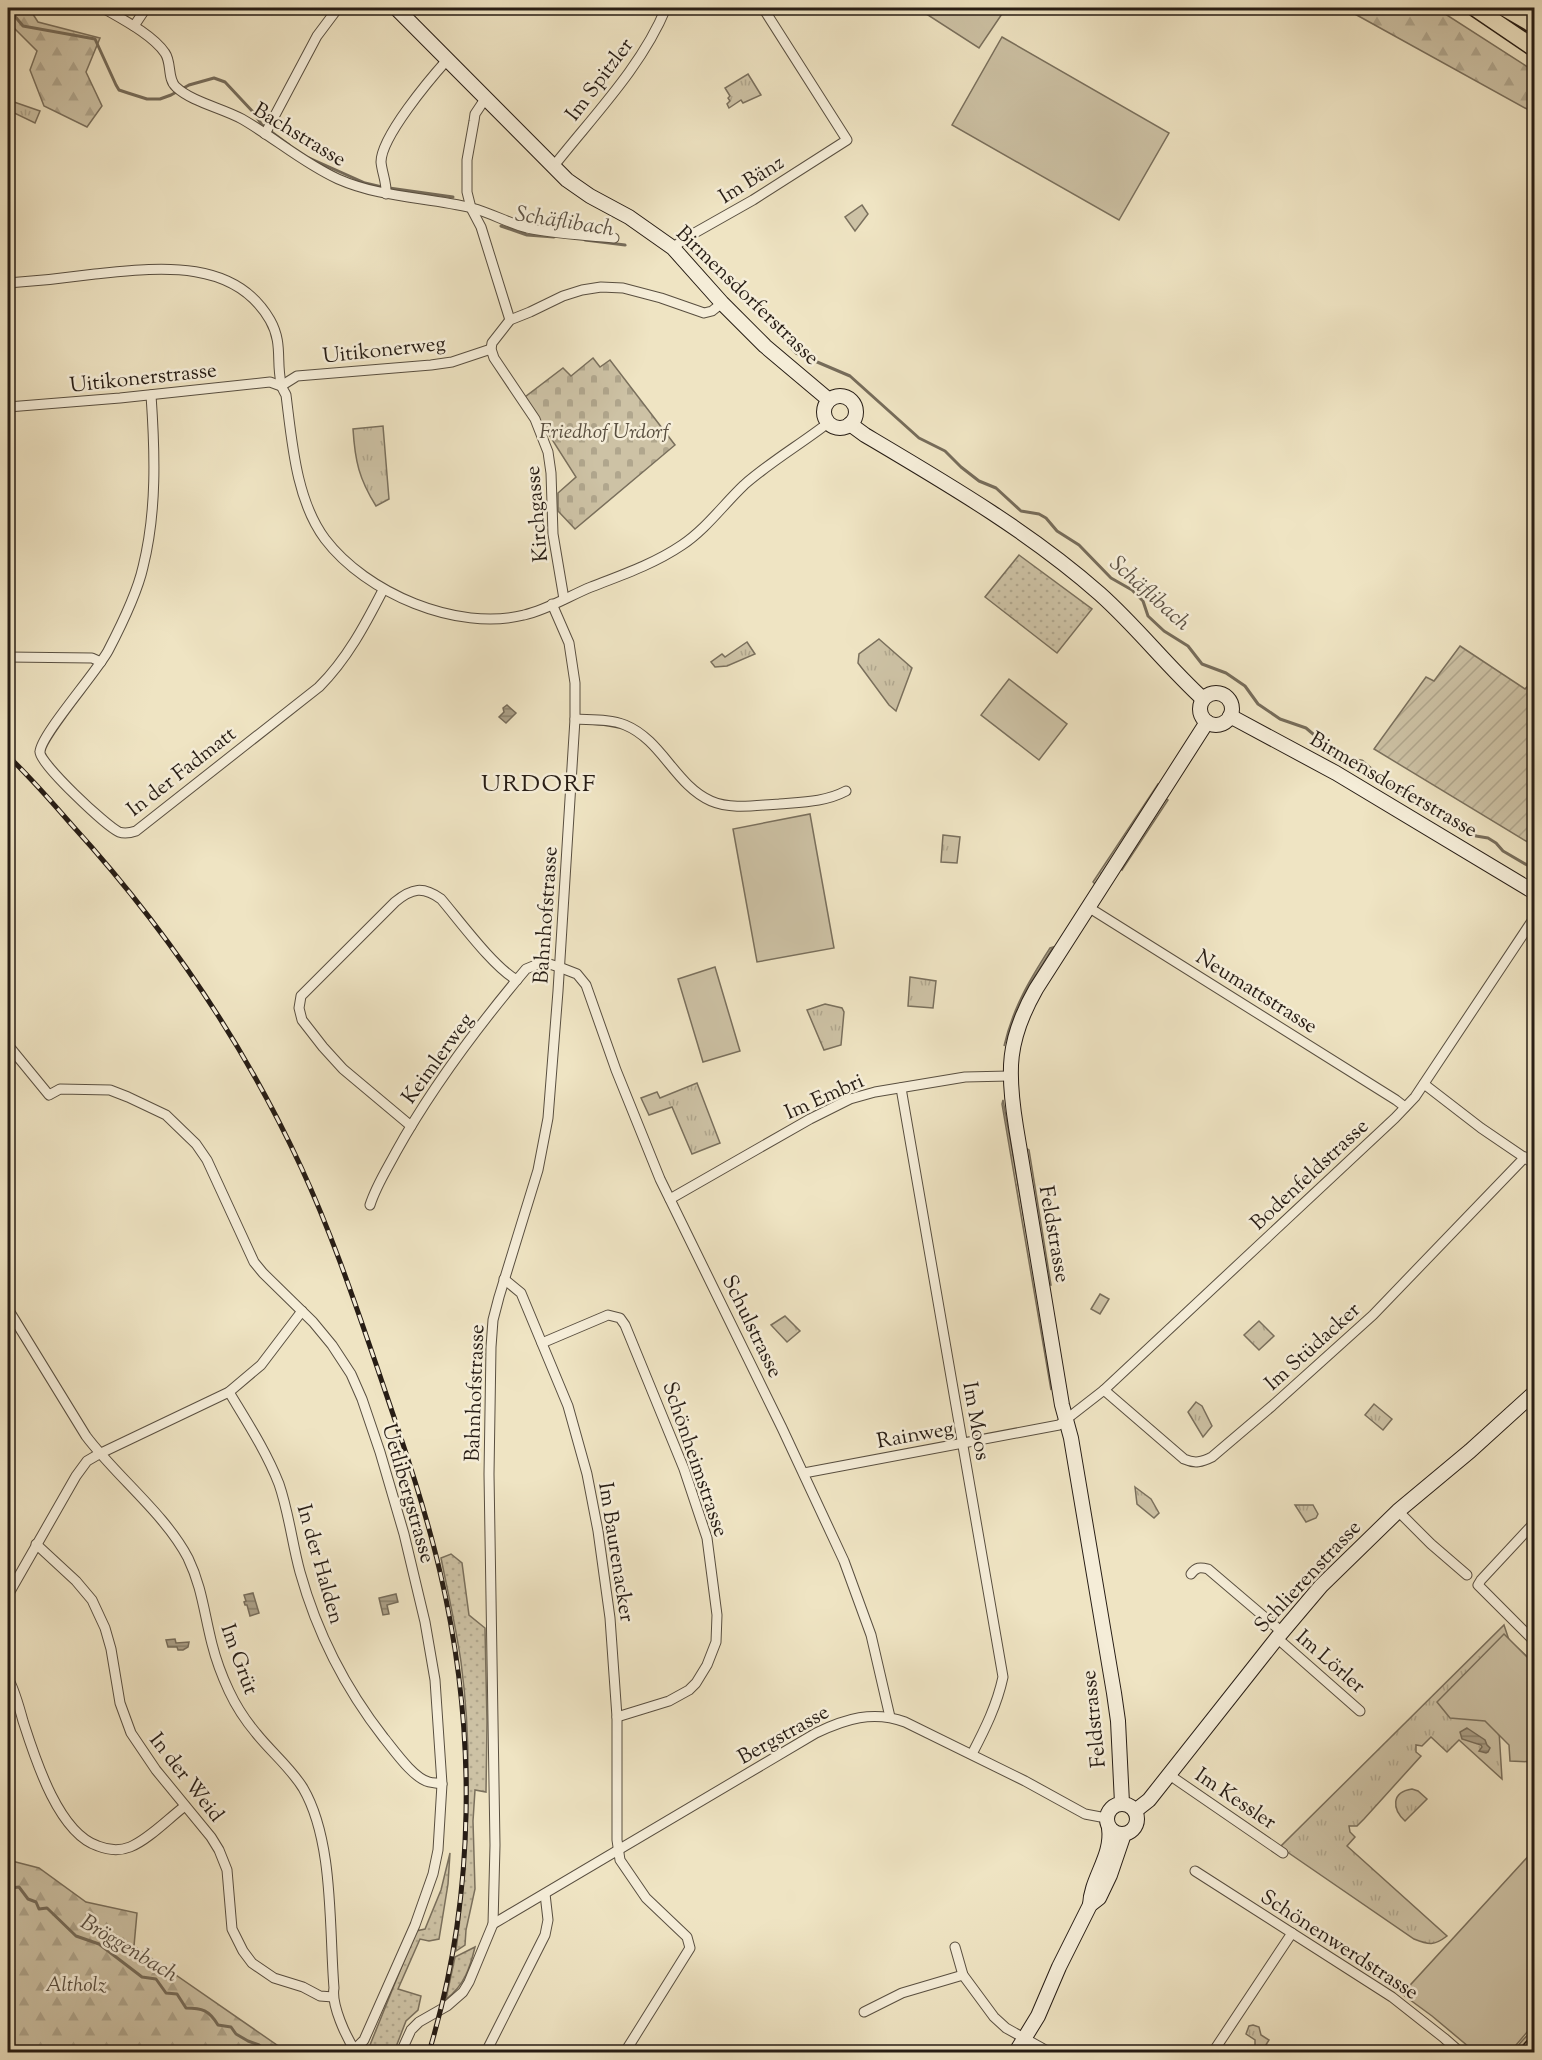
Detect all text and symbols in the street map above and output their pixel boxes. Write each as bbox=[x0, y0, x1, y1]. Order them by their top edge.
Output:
street label: Im Spitzler bbox=[559, 32, 642, 128]
street label: Bachstrasse bbox=[247, 96, 351, 175]
street label: Im Bänz bbox=[714, 149, 791, 212]
water label: Schäflibach bbox=[513, 199, 617, 247]
street label: Birmensdorferstrasse bbox=[668, 220, 825, 373]
street label: Uitikonerweg bbox=[321, 330, 447, 372]
street label: Uitikonerstrasse bbox=[68, 356, 218, 402]
park label: Friedhof Urdorf bbox=[539, 418, 672, 448]
street label: Kirchgasse bbox=[519, 464, 557, 563]
water label: Schäflibach bbox=[1101, 549, 1197, 640]
street label: In der Fadmatt bbox=[121, 720, 243, 825]
street label: Birmensdorferstrasse bbox=[1304, 725, 1482, 846]
district label: URDORF bbox=[481, 768, 597, 802]
street label: Bahnhofstrasse bbox=[527, 845, 567, 985]
street label: Neumattstrasse bbox=[1189, 943, 1323, 1042]
street label: Keimlerweg bbox=[395, 1008, 482, 1111]
street label: Im Embri bbox=[780, 1067, 869, 1129]
street label: Bodenfeldstrasse bbox=[1245, 1113, 1376, 1238]
street label: Feldstrasse bbox=[1030, 1184, 1076, 1285]
street label: Schulstrasse bbox=[713, 1270, 789, 1383]
street label: Im Stüdacker bbox=[1259, 1296, 1368, 1399]
street label: Bahnhofstrasse bbox=[459, 1324, 493, 1462]
street label: Schönheimstrasse bbox=[653, 1378, 735, 1541]
street label: Im Moos bbox=[953, 1380, 997, 1463]
street label: Rainweg bbox=[874, 1414, 956, 1457]
street label: Uetlibergstrasse bbox=[373, 1420, 441, 1567]
street label: Im Baurenacker bbox=[589, 1480, 641, 1624]
street label: In der Halden bbox=[288, 1501, 350, 1628]
street label: Schlierenstrasse bbox=[1248, 1514, 1369, 1641]
street label: Im Grüt bbox=[212, 1620, 265, 1699]
street label: Im Lörler bbox=[1288, 1624, 1371, 1701]
street label: Feldstrasse bbox=[1075, 1669, 1115, 1769]
street label: Bergstrasse bbox=[733, 1698, 835, 1773]
street label: In der Weid bbox=[141, 1727, 230, 1829]
street label: Im Kessler bbox=[1188, 1761, 1282, 1838]
street label: Schönenwerdstrasse bbox=[1254, 1883, 1424, 2008]
water label: Bröggenbach bbox=[74, 1908, 184, 1992]
park label: Altholz bbox=[45, 1971, 107, 2001]

